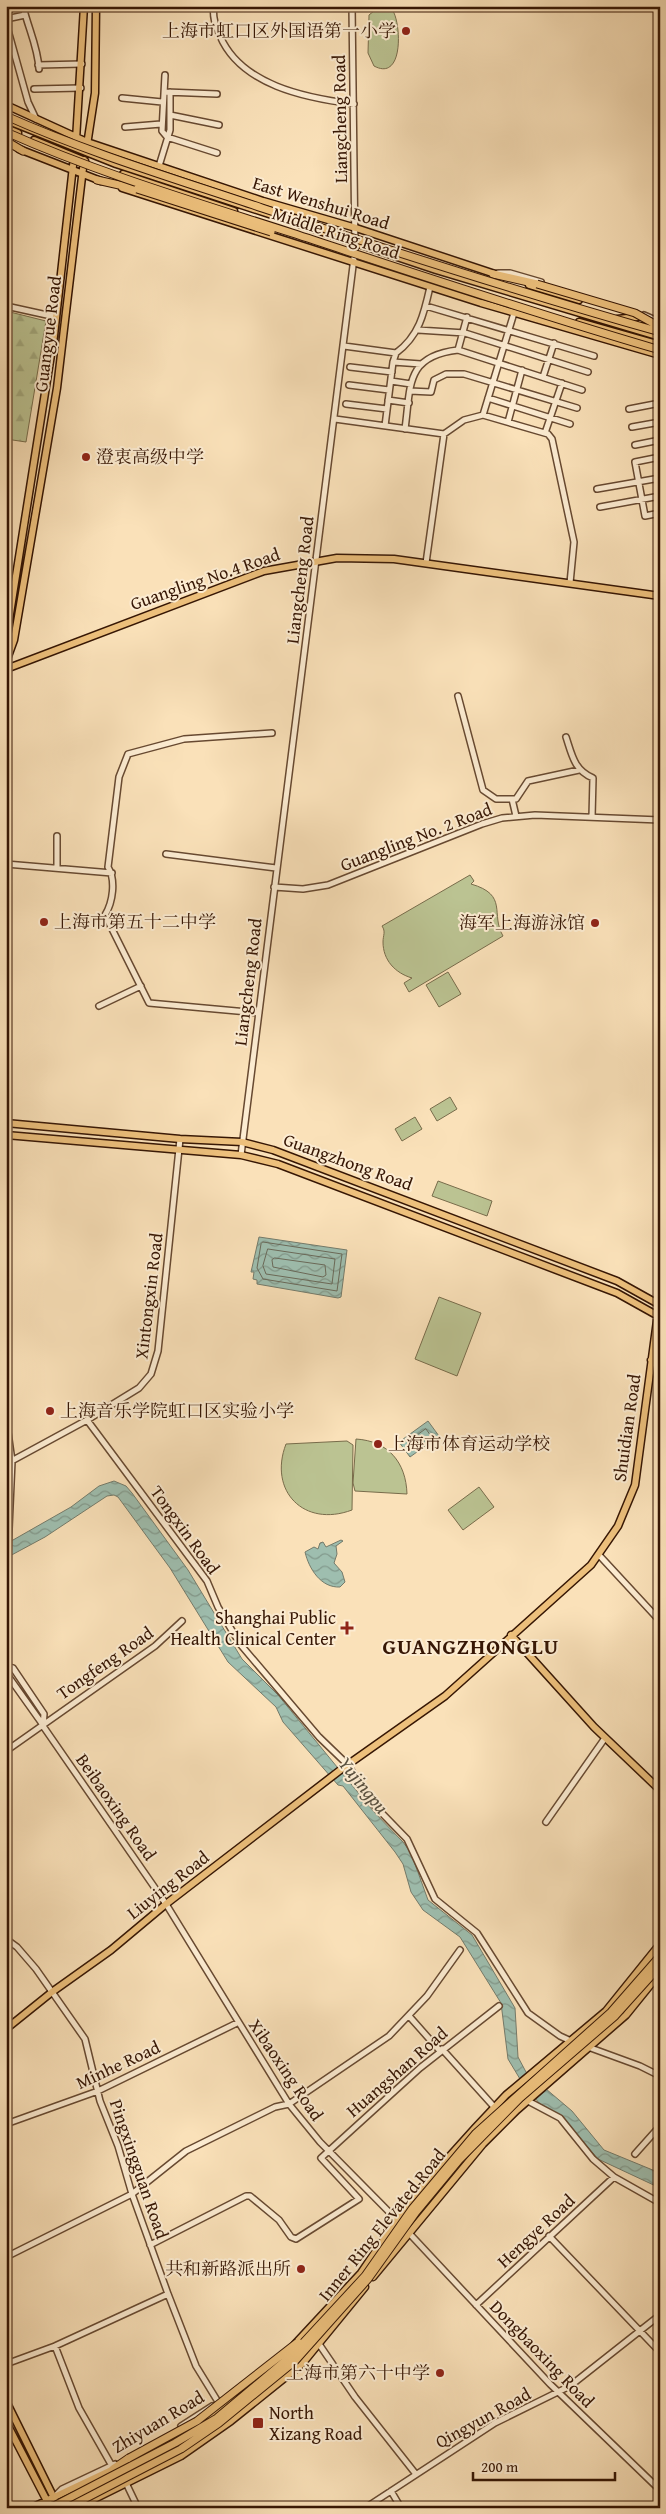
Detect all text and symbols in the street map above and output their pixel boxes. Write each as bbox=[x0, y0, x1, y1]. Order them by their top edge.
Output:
place label: 上海市虹口区外国语第一小学 bbox=[162, 17, 396, 44]
marker: 上海市虹口区外国语第一小学 bbox=[400, 25, 412, 37]
street label: Liangcheng Road bbox=[325, 54, 354, 183]
street label: East Wenshui Road bbox=[249, 169, 393, 236]
street label: Middle Ring Road bbox=[269, 199, 404, 266]
street label: Guangyue Road bbox=[27, 274, 68, 394]
place label: 澄衷高级中学 bbox=[96, 443, 204, 470]
marker: 澄衷高级中学 bbox=[80, 451, 92, 463]
street label: Liangcheng Road bbox=[278, 514, 321, 645]
street label: Guangling No.4 Road bbox=[126, 540, 284, 617]
street label: Guangling No. 2 Road bbox=[336, 795, 496, 878]
place label: 上海市第五十二中学 bbox=[54, 908, 216, 935]
place label: 海军上海游泳馆 bbox=[459, 909, 585, 936]
marker: 上海市第五十二中学 bbox=[38, 916, 50, 928]
street label: Liangcheng Road bbox=[226, 916, 269, 1047]
marker: 海军上海游泳馆 bbox=[589, 917, 601, 929]
street label: Guangzhong Road bbox=[280, 1126, 417, 1198]
street label: Xintongxin Road bbox=[127, 1231, 170, 1361]
street label: Shuidian Road bbox=[606, 1372, 647, 1484]
place label: 上海音乐学院虹口区实验小学 bbox=[60, 1397, 294, 1424]
marker: 上海音乐学院虹口区实验小学 bbox=[44, 1405, 56, 1417]
place label: 上海市体育运动学校 bbox=[388, 1430, 550, 1457]
marker: 上海市体育运动学校 bbox=[372, 1438, 384, 1450]
street label: Tongxin Road bbox=[144, 1480, 227, 1580]
place label: Shanghai Public Health Clinical Center bbox=[171, 1604, 337, 1652]
street label: Tongfeng Road bbox=[51, 1619, 159, 1706]
marker: Shanghai Public Health Clinical Center bbox=[340, 1621, 354, 1635]
district label: GUANGZHONGLU bbox=[383, 1630, 559, 1662]
street label: Beibaoxing Road bbox=[69, 1748, 164, 1866]
water label: Yujingpu bbox=[332, 1750, 396, 1820]
street label: Liuying Road bbox=[121, 1843, 215, 1925]
street label: Xibaoxing Road bbox=[242, 2013, 331, 2126]
street label: Huangshan Road bbox=[340, 2020, 454, 2123]
street label: Minhe Road bbox=[71, 2033, 165, 2096]
street label: Pingxingguan Road bbox=[103, 2095, 176, 2243]
street label: Inner Ring Elevated Road bbox=[311, 2142, 452, 2307]
street label: Hengye Road bbox=[491, 2187, 581, 2274]
place label: 共和新路派出所 bbox=[165, 2255, 291, 2282]
marker: 共和新路派出所 bbox=[295, 2263, 307, 2275]
street label: Dongbaoxing Road bbox=[484, 2294, 601, 2414]
place label: 上海市第六十中学 bbox=[286, 2359, 430, 2386]
marker: 上海市第六十中学 bbox=[434, 2367, 446, 2379]
street label: Qingyun Road bbox=[430, 2380, 536, 2455]
street label: Zhiyuan Road bbox=[106, 2383, 209, 2460]
place label: North Xizang Road bbox=[269, 2399, 363, 2447]
marker: North Xizang Road bbox=[251, 2416, 265, 2430]
scale bar bbox=[473, 2449, 616, 2481]
text: 200 m bbox=[481, 2456, 519, 2477]

